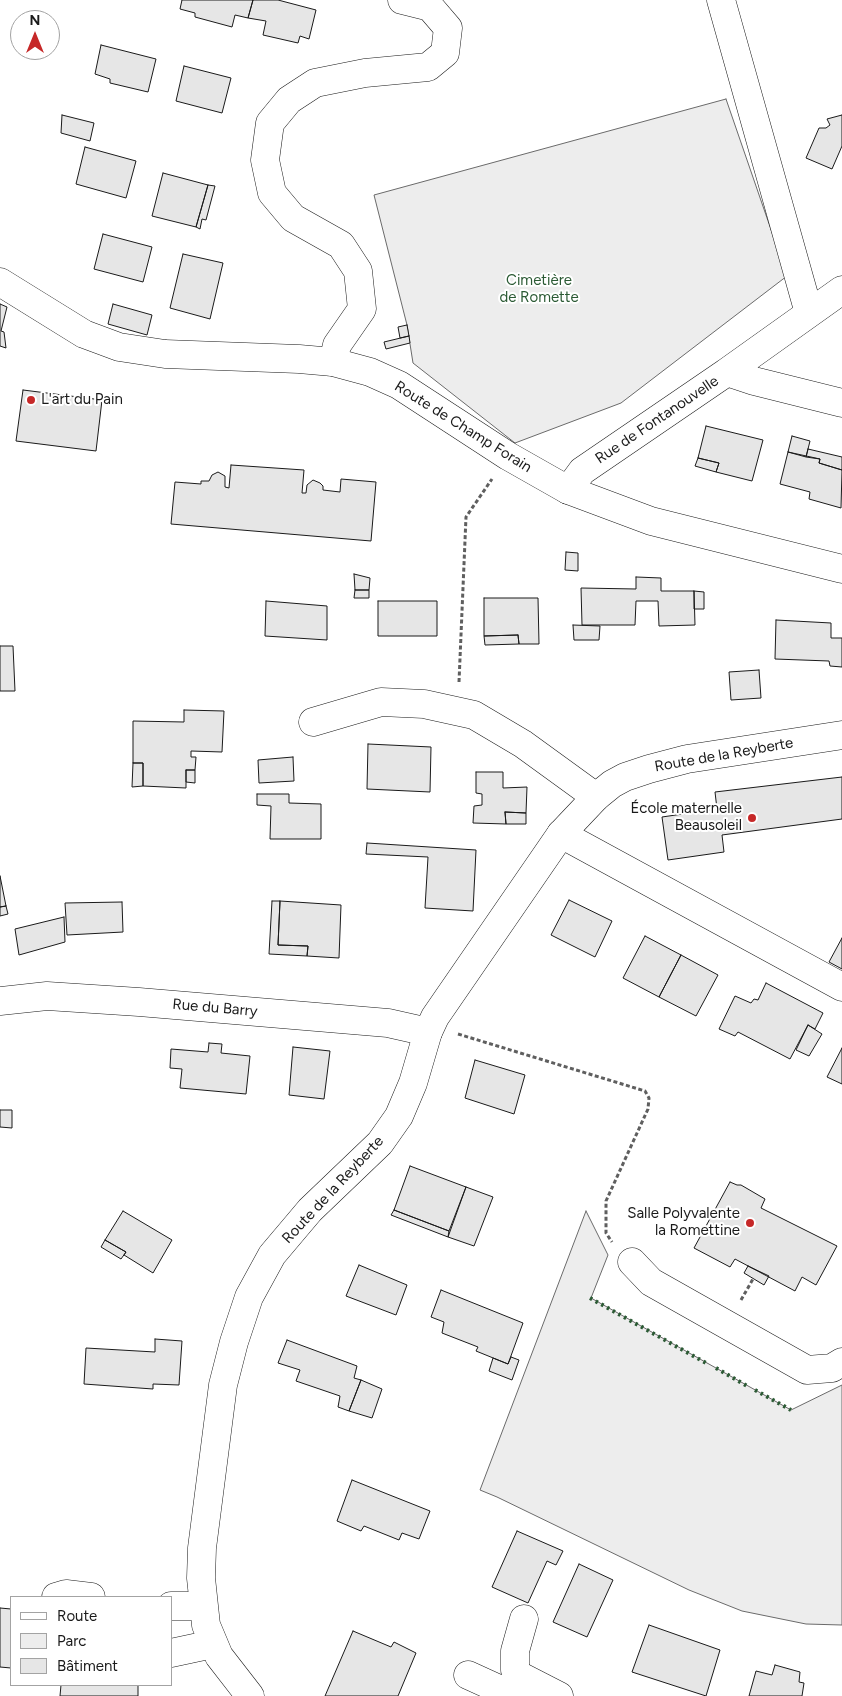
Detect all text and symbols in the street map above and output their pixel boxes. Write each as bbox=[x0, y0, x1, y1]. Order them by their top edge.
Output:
north arrow bbox=[10, 10, 60, 60]
text: N bbox=[30, 12, 40, 29]
park label: Cimetière de Romette bbox=[499, 272, 579, 307]
street label: Rue de Fontanouvelle bbox=[592, 372, 722, 468]
street label: Route de Champ Forain bbox=[391, 377, 535, 477]
place label: L'art du Pain bbox=[41, 391, 123, 409]
marker: L'art du Pain bbox=[25, 394, 37, 406]
street label: Route de la Reyberte bbox=[653, 734, 795, 776]
place label: École maternelle Beausoleil bbox=[630, 800, 742, 835]
marker: École maternelle Beausoleil bbox=[746, 812, 758, 824]
street label: Rue du Barry bbox=[172, 995, 258, 1021]
street label: Route de la Reyberte bbox=[279, 1132, 387, 1248]
place label: Salle Polyvalente la Romettine bbox=[627, 1205, 740, 1240]
marker: Salle Polyvalente la Romettine bbox=[744, 1217, 756, 1229]
legend bbox=[10, 1596, 172, 1686]
text: Route bbox=[57, 1607, 97, 1625]
text: Parc bbox=[57, 1632, 86, 1650]
text: Bâtiment bbox=[57, 1657, 118, 1675]

